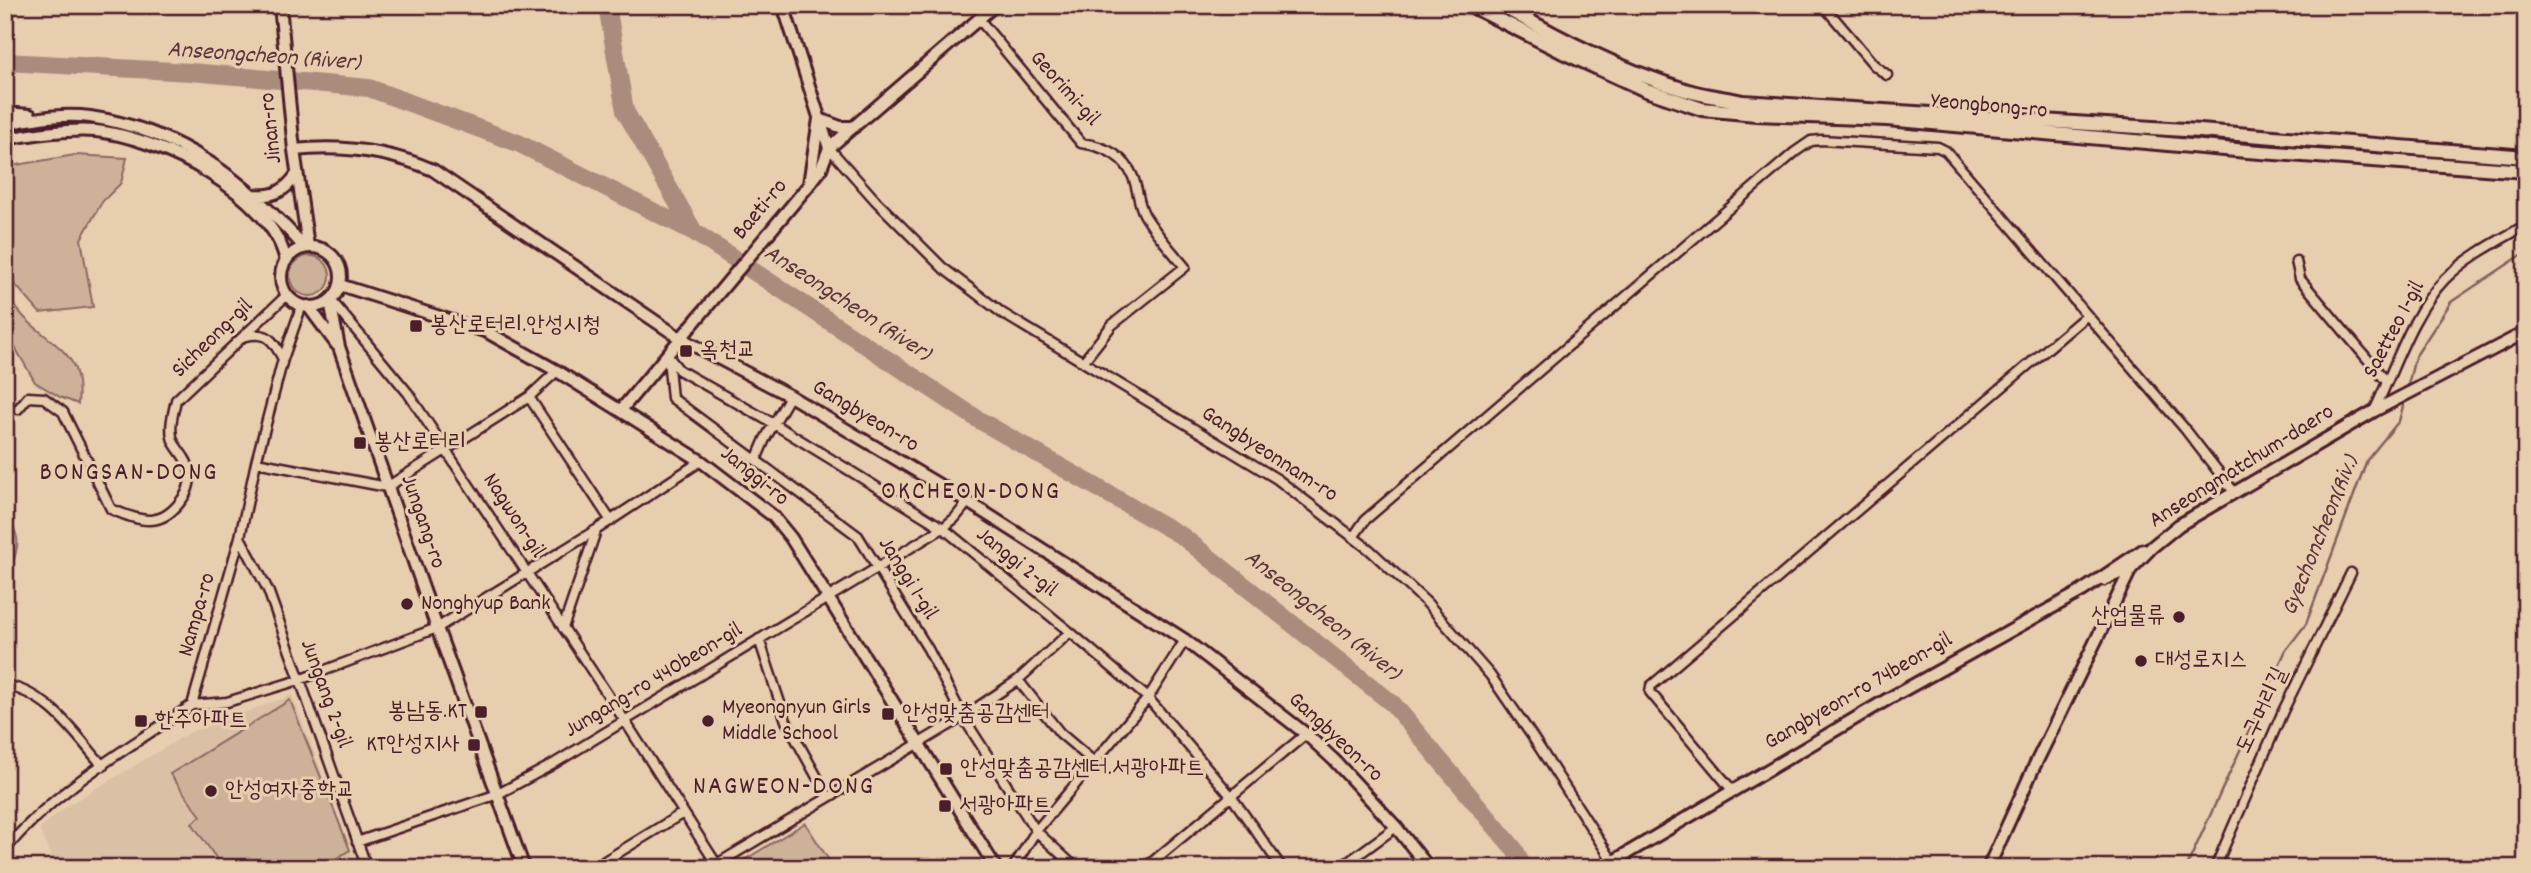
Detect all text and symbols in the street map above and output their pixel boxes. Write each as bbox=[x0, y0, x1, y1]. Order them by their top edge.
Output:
water label: Anseongcheon (River) bbox=[166, 33, 363, 81]
street label: Georimi-gil bbox=[1021, 44, 1108, 135]
street label: Yeongbong-ro bbox=[1929, 85, 2049, 129]
street label: Jinan-ro bbox=[252, 91, 292, 165]
street label: Baeti-ro bbox=[725, 172, 797, 248]
water label: Anseongcheon (River) bbox=[757, 237, 939, 372]
street label: Saetteo 1-gil bbox=[2355, 275, 2435, 385]
street label: Sicheong-gil bbox=[165, 291, 262, 387]
place label: 봉산로터리.안성시청 bbox=[430, 310, 600, 343]
marker: 봉산로터리.안성시청 bbox=[408, 318, 424, 334]
place label: 옥천교 bbox=[700, 335, 756, 368]
marker: 옥천교 bbox=[678, 343, 694, 359]
street label: Gangbyeon-ro bbox=[805, 372, 925, 462]
street label: Anseongmatchum-daero bbox=[2143, 397, 2341, 537]
street label: Gangbyeonnam-ro bbox=[1194, 398, 1344, 512]
place label: 봉산로터리 bbox=[374, 427, 467, 460]
marker: 봉산로터리 bbox=[352, 435, 368, 451]
street label: Janggi-ro bbox=[712, 439, 796, 515]
water label: Gyechoncheon(Riv.) bbox=[2273, 449, 2369, 621]
district label: BONGSAN-DONG bbox=[40, 455, 218, 492]
street label: Nagwon-gil bbox=[473, 467, 553, 565]
street label: Jungang-ro bbox=[391, 471, 453, 573]
district label: OKCHEON-DONG bbox=[881, 474, 1061, 511]
street label: Janggi 2-gil bbox=[968, 520, 1065, 607]
street label: Janggi 1-gil bbox=[869, 531, 946, 627]
water label: Anseongcheon (River) bbox=[1236, 542, 1409, 691]
street label: Nampa-ro bbox=[170, 569, 226, 661]
place label: Nonghyup Bank bbox=[421, 588, 551, 621]
marker: Nonghyup Bank bbox=[399, 596, 415, 612]
place label: 산업물류 bbox=[2091, 601, 2165, 634]
marker: 산업물류 bbox=[2171, 609, 2187, 625]
street label: Jungang-ro 440beon-gil bbox=[559, 614, 750, 747]
street label: Gangbyeon-ro 74beon-gil bbox=[1759, 624, 1960, 759]
street label: Jungang 2-gil bbox=[290, 635, 360, 753]
place label: 대성로지스 bbox=[2155, 645, 2248, 678]
marker: 대성로지스 bbox=[2133, 653, 2149, 669]
street label: 도구머리길 bbox=[2228, 662, 2298, 760]
street label: Gangbyeon-ro bbox=[1280, 685, 1390, 791]
place label: Myeongnyun Girls Middle School bbox=[722, 692, 871, 751]
place label: 봉남동.KT bbox=[388, 696, 467, 729]
place label: 안성맞춤공감센터 bbox=[902, 698, 1050, 731]
marker: 봉남동.KT bbox=[473, 704, 489, 720]
place label: 한주아파트 bbox=[155, 705, 248, 738]
marker: 안성맞춤공감센터 bbox=[880, 706, 896, 722]
marker: 한주아파트 bbox=[133, 713, 149, 729]
marker: Myeongnyun Girls Middle School bbox=[700, 713, 716, 729]
place label: KT안성지사 bbox=[366, 729, 460, 762]
marker: KT안성지사 bbox=[466, 737, 482, 753]
place label: 안성맞춤공감센터.서광아파트 bbox=[960, 753, 1204, 786]
marker: 안성맞춤공감센터.서광아파트 bbox=[938, 761, 954, 777]
district label: NAGWEON-DONG bbox=[693, 769, 875, 806]
place label: 안성여자중학교 bbox=[225, 775, 355, 808]
marker: 안성여자중학교 bbox=[203, 783, 219, 799]
place label: 서광아파트 bbox=[959, 790, 1052, 823]
marker: 서광아파트 bbox=[937, 798, 953, 814]

